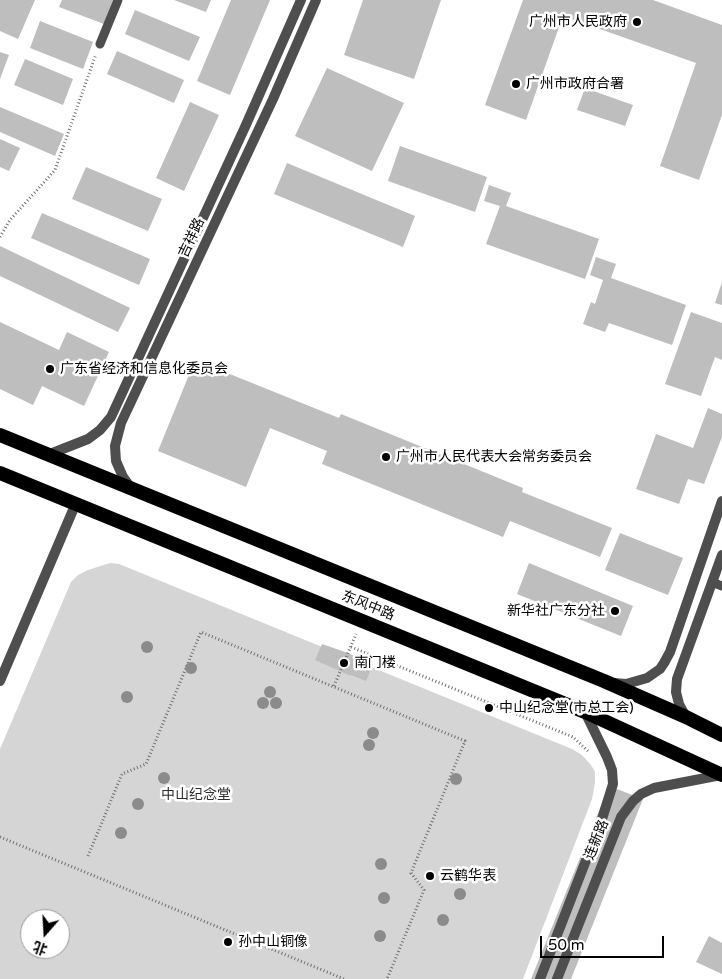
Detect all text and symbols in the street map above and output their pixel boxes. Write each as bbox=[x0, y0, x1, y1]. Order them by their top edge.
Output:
place label: 广州市人民政府 bbox=[529, 14, 627, 30]
marker: 广州市人民政府 bbox=[631, 16, 643, 28]
place label: 广州市政府合署 bbox=[526, 76, 624, 92]
marker: 广州市政府合署 bbox=[510, 78, 522, 90]
street label: 吉祥路 bbox=[176, 215, 208, 261]
place label: 广东省经济和信息化委员会 bbox=[60, 361, 228, 377]
marker: 广东省经济和信息化委员会 bbox=[44, 363, 56, 375]
place label: 广州市人民代表大会常务委员会 bbox=[396, 449, 592, 465]
marker: 广州市人民代表大会常务委员会 bbox=[380, 451, 392, 463]
street label: 东风中路 bbox=[339, 588, 397, 624]
place label: 新华社广东分社 bbox=[507, 603, 605, 619]
marker: 新华社广东分社 bbox=[609, 605, 621, 617]
place label: 南门楼 bbox=[354, 655, 396, 671]
marker: 南门楼 bbox=[338, 657, 350, 669]
place label: 中山纪念堂(市总工会) bbox=[499, 700, 634, 716]
marker: 中山纪念堂(市总工会) bbox=[483, 702, 495, 714]
park label: 中山纪念堂 bbox=[161, 787, 231, 803]
street label: 连新路 bbox=[581, 817, 613, 863]
place label: 云鹤华表 bbox=[440, 868, 496, 884]
marker: 云鹤华表 bbox=[424, 870, 436, 882]
north arrow bbox=[20, 909, 70, 959]
scale bar bbox=[542, 926, 666, 958]
place label: 孙中山铜像 bbox=[238, 934, 308, 950]
marker: 孙中山铜像 bbox=[222, 936, 234, 948]
text: 50 m bbox=[548, 936, 585, 954]
text: 北 bbox=[31, 937, 50, 958]

